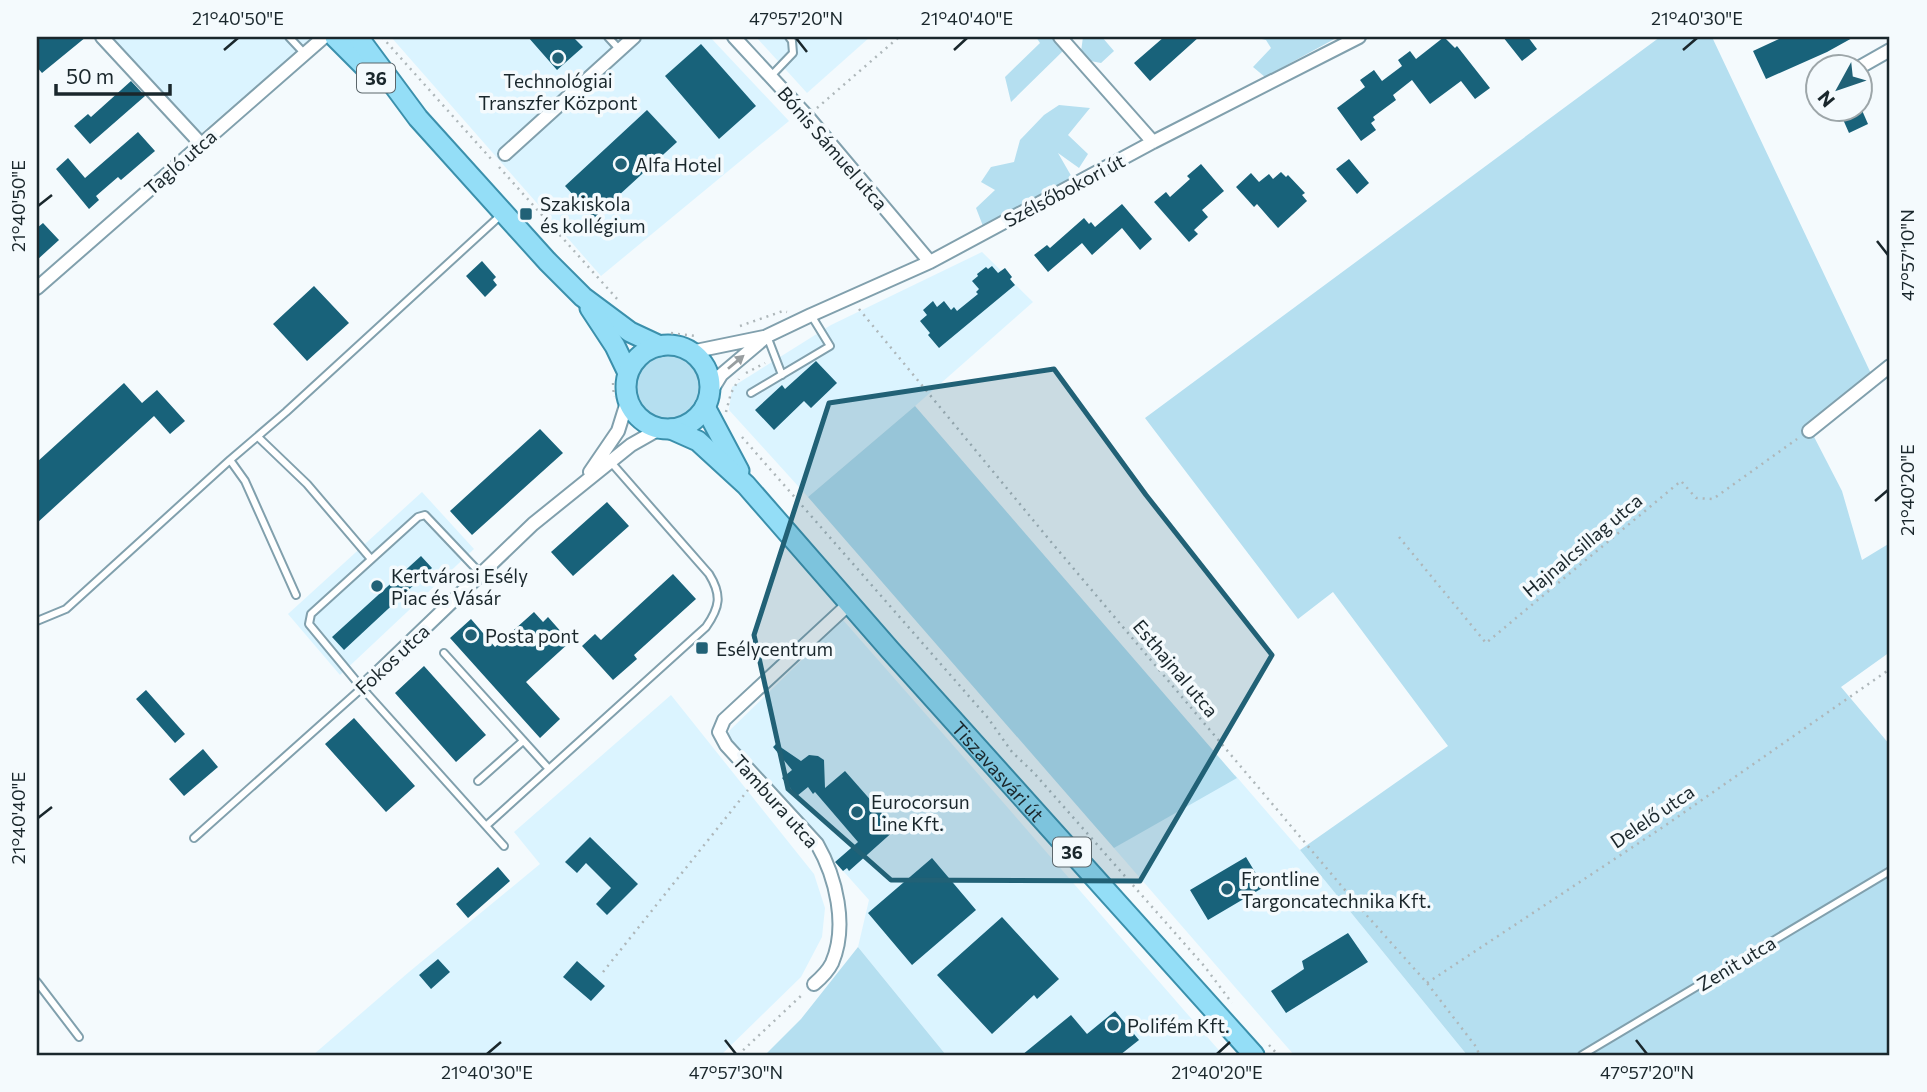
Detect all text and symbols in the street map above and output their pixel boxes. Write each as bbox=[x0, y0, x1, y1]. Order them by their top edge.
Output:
text: 21°40'50"E bbox=[192, 7, 284, 29]
text: 47°57'20"N bbox=[749, 7, 843, 29]
text: 21°40'40"E bbox=[921, 7, 1013, 29]
text: 21°40'30"E bbox=[1651, 7, 1743, 29]
marker: Technológiai Transzfer Központ bbox=[550, 50, 566, 66]
scale bar bbox=[56, 52, 170, 96]
north arrow bbox=[1804, 52, 1874, 122]
text: 50 m bbox=[66, 63, 114, 88]
road number: 36 bbox=[357, 64, 395, 92]
place label: Technológiai Transzfer Központ bbox=[478, 69, 638, 114]
street label: Bónis Sámuel utca bbox=[773, 82, 893, 214]
text: N bbox=[1812, 86, 1839, 112]
street label: Tagló utca bbox=[139, 124, 221, 200]
street label: Szélsőbokori út bbox=[1000, 148, 1129, 232]
place label: Alfa Hotel bbox=[635, 153, 722, 176]
marker: Alfa Hotel bbox=[613, 156, 629, 172]
text: 21°40'50"E bbox=[7, 160, 29, 252]
place label: Szakiskola és kollégium bbox=[540, 192, 646, 237]
marker: Szakiskola és kollégium bbox=[518, 206, 534, 222]
text: 47°57'10"N bbox=[1896, 209, 1918, 301]
one-way arrow bbox=[727, 355, 744, 370]
text: 21°40'20"E bbox=[1896, 444, 1918, 536]
street label: Hajnalcsillag utca bbox=[1518, 488, 1646, 602]
place label: Kertvárosi Esély Piac és Vásár bbox=[391, 564, 528, 609]
marker: Kertvárosi Esély Piac és Vásár bbox=[369, 578, 385, 594]
street label: Esthajnal utca bbox=[1129, 615, 1223, 721]
street label: Fokos utca bbox=[350, 619, 434, 699]
place label: Posta pont bbox=[485, 624, 579, 647]
marker: Posta pont bbox=[463, 627, 479, 643]
place label: Esélycentrum bbox=[716, 637, 833, 660]
marker: Esélycentrum bbox=[694, 640, 710, 656]
street label: Tiszavasvári út bbox=[948, 716, 1050, 826]
street label: Tambura utca bbox=[728, 750, 824, 852]
text: 21°40'40"E bbox=[7, 772, 29, 864]
street label: Delelő utca bbox=[1606, 780, 1698, 852]
place label: Eurocorsun Line Kft. bbox=[871, 790, 970, 835]
marker: Eurocorsun Line Kft. bbox=[849, 804, 865, 820]
road number: 36 bbox=[1053, 838, 1091, 866]
place label: Frontline Targoncatechnika Kft. bbox=[1241, 867, 1431, 912]
marker: Frontline Targoncatechnika Kft. bbox=[1219, 881, 1235, 897]
street label: Zenit utca bbox=[1693, 931, 1779, 995]
place label: Polifém Kft. bbox=[1127, 1014, 1229, 1037]
marker: Polifém Kft. bbox=[1105, 1017, 1121, 1033]
text: 21°40'30"E bbox=[441, 1061, 533, 1083]
text: 47°57'30"N bbox=[689, 1061, 783, 1083]
text: 21°40'20"E bbox=[1171, 1061, 1263, 1083]
text: 47°57'20"N bbox=[1600, 1061, 1694, 1083]

